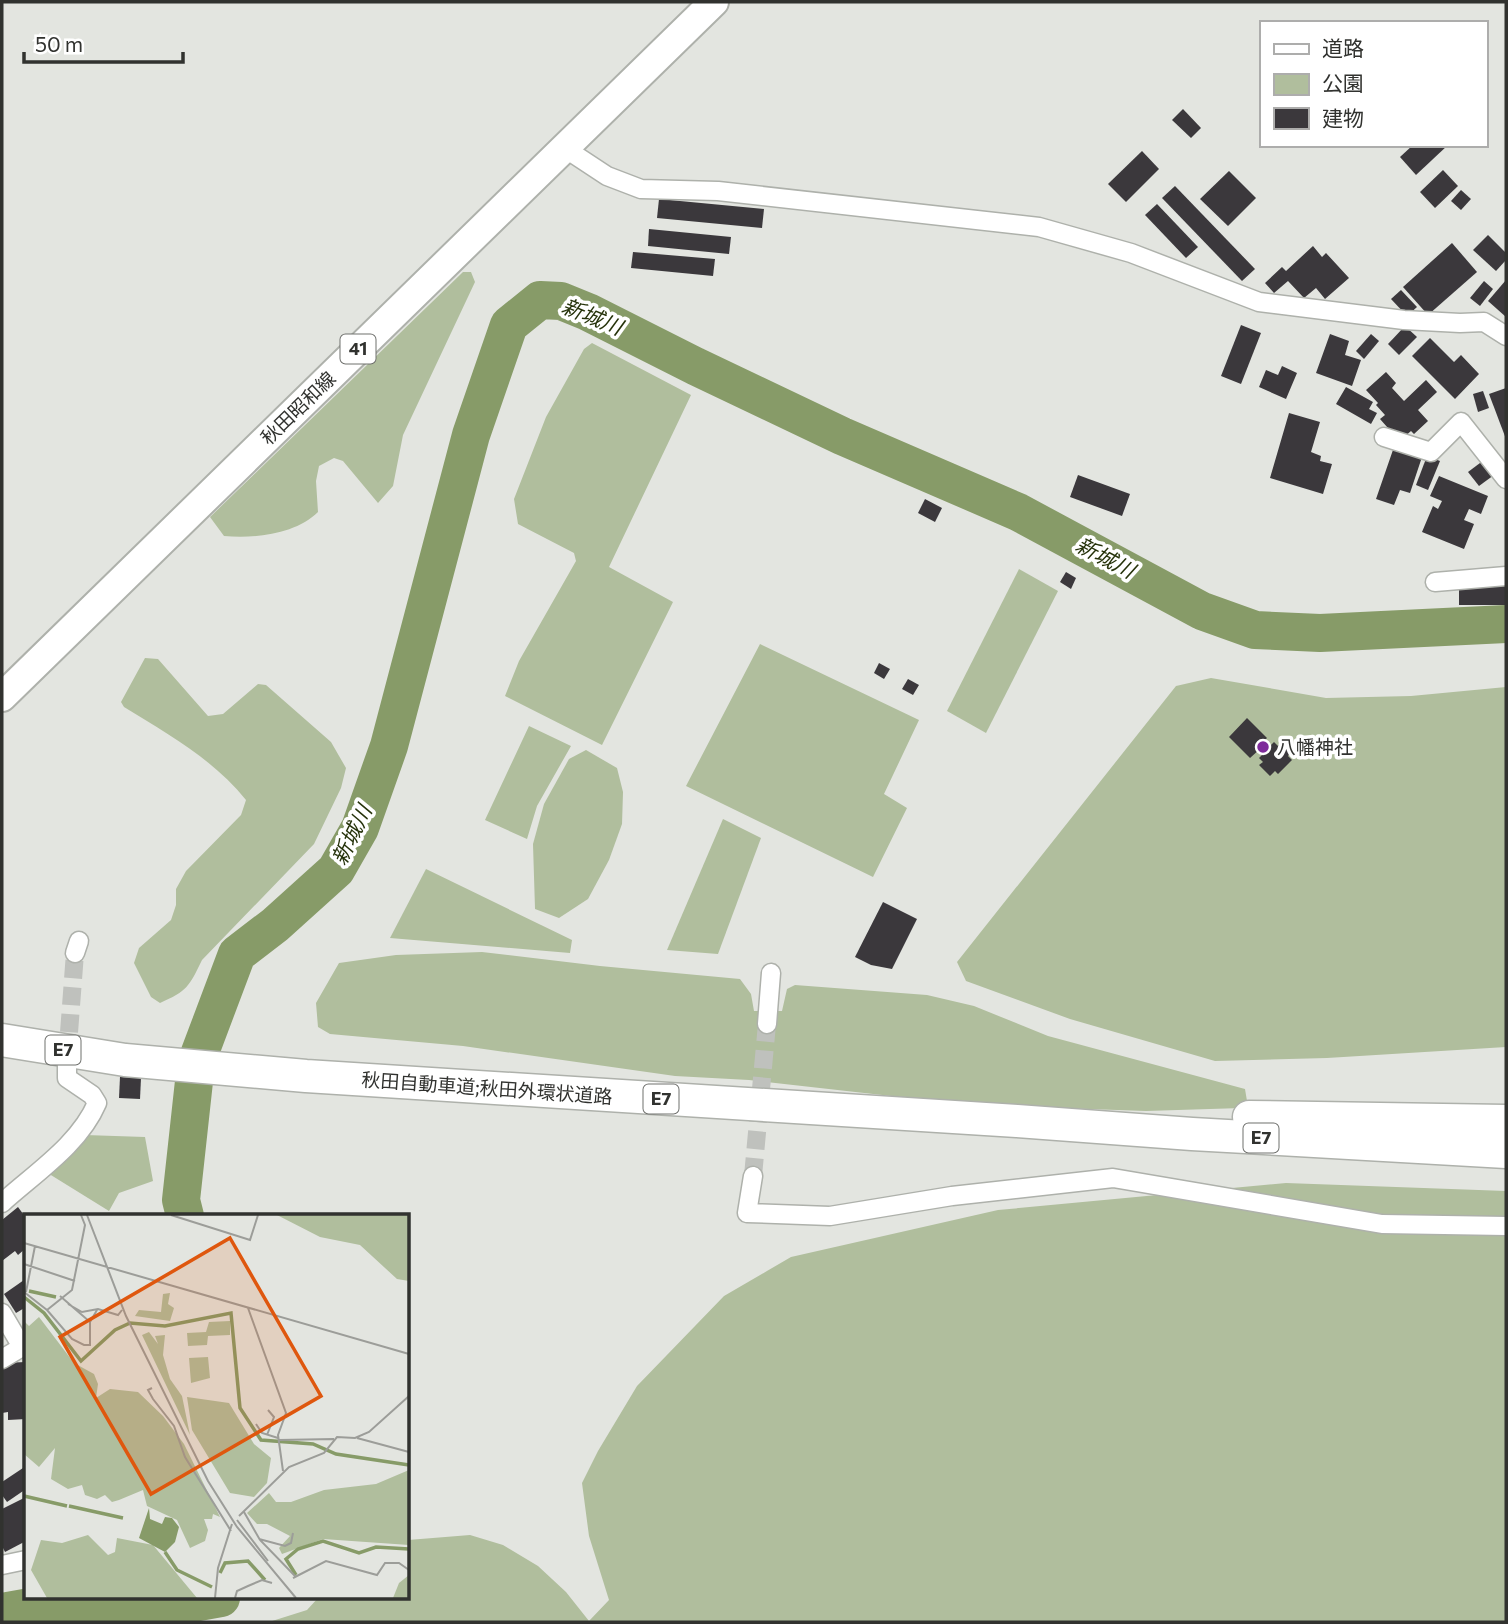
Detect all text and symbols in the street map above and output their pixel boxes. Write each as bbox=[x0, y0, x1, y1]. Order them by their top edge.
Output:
scale bar bbox=[24, 21, 184, 65]
legend bbox=[1260, 21, 1487, 147]
text: 50 m bbox=[35, 31, 83, 56]
text: 道路 bbox=[1322, 35, 1364, 60]
text: 公園 bbox=[1322, 70, 1364, 95]
text: 建物 bbox=[1322, 105, 1364, 130]
water label: 新城川 bbox=[559, 292, 628, 340]
road number: 41 bbox=[340, 334, 376, 363]
street label: 秋田昭和線 bbox=[255, 366, 340, 449]
water label: 新城川 bbox=[1072, 531, 1141, 583]
place label: 八幡神社 bbox=[1277, 735, 1353, 758]
marker: 八幡神社 bbox=[1255, 739, 1271, 755]
water label: 新城川 bbox=[326, 799, 377, 868]
road number: E7 bbox=[46, 1036, 80, 1064]
street label: 秋田自動車道;秋田外環状道路 bbox=[361, 1067, 613, 1108]
road number: E7 bbox=[644, 1084, 678, 1114]
road number: E7 bbox=[1244, 1124, 1278, 1153]
inset map bbox=[24, 1214, 410, 1600]

